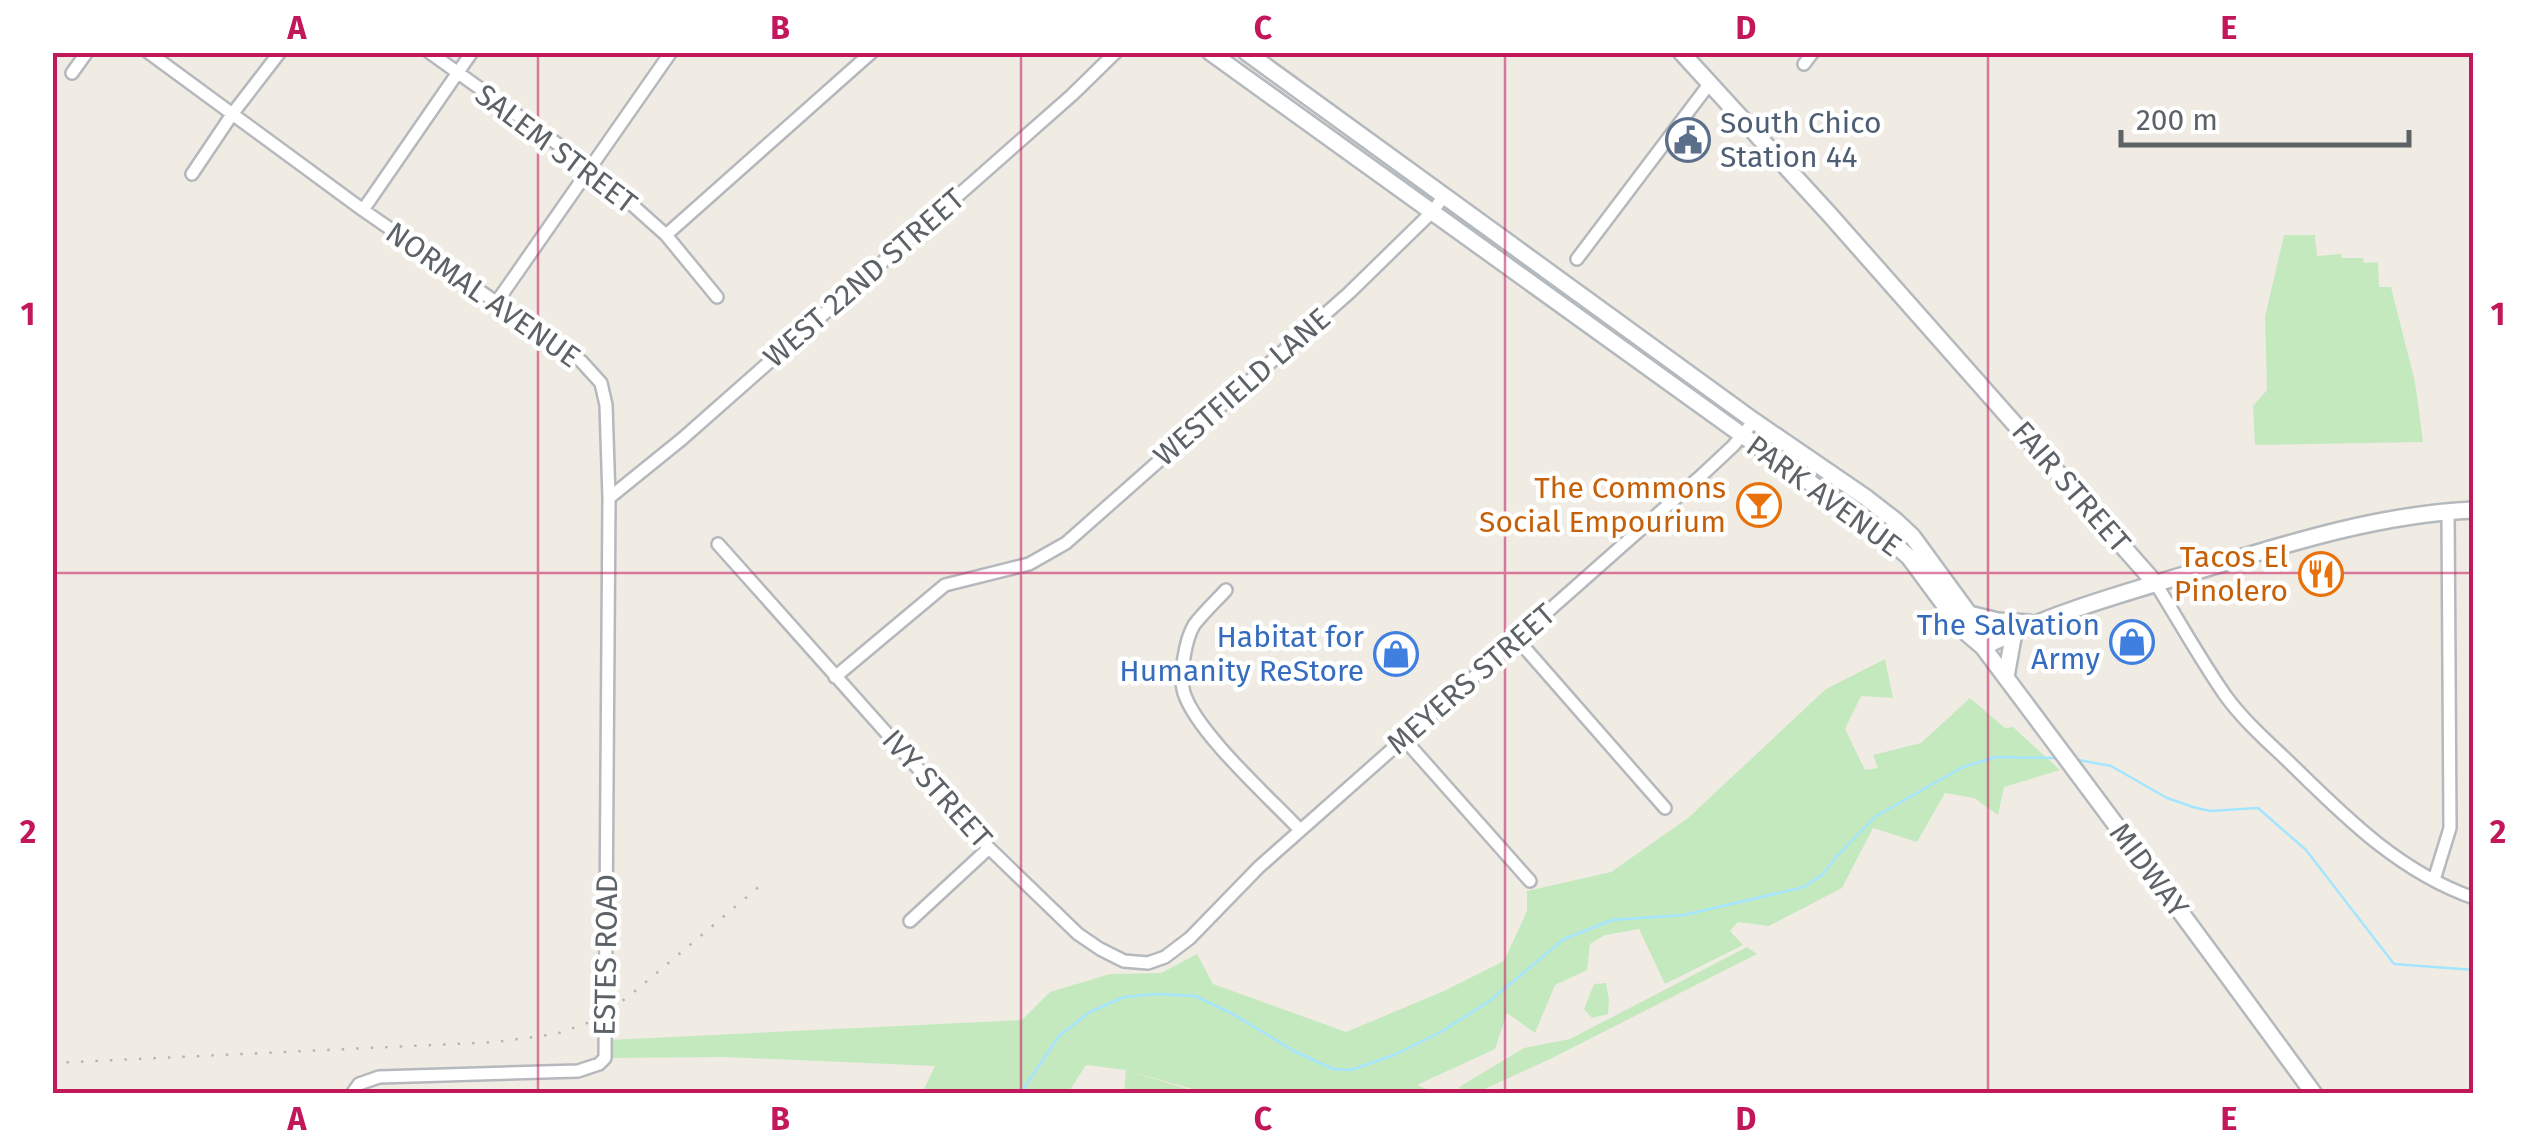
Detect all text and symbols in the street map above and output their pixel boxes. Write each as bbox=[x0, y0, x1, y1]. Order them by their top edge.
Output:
text: A bbox=[287, 9, 308, 47]
text: B bbox=[770, 9, 790, 47]
text: C bbox=[1254, 9, 1273, 47]
text: D bbox=[1736, 9, 1756, 47]
text: E bbox=[2221, 9, 2237, 47]
street label: SALEM STREET bbox=[468, 77, 644, 222]
scale bar bbox=[2121, 85, 2408, 147]
text: 200 m bbox=[2136, 102, 2218, 138]
place label: South Chico Station 44 bbox=[1720, 105, 1882, 175]
public building icon: South Chico Station 44 bbox=[1665, 117, 1711, 163]
street label: WEST 22ND STREET bbox=[756, 181, 972, 375]
street label: NORMAL AVENUE bbox=[379, 215, 587, 375]
text: 1 bbox=[21, 295, 35, 333]
text: 1 bbox=[2491, 295, 2505, 333]
street label: WESTFIELD LANE bbox=[1146, 301, 1338, 473]
street label: FAIR STREET bbox=[2004, 414, 2138, 560]
street label: PARK AVENUE bbox=[1740, 428, 1908, 564]
place label: The Commons Social Empourium bbox=[1479, 470, 1726, 540]
bar icon: The Commons Social Empourium bbox=[1736, 482, 1782, 528]
place label: Tacos El Pinolero bbox=[2174, 539, 2288, 609]
restaurant icon: Tacos El Pinolero bbox=[2298, 551, 2344, 597]
street label: MEYERS STREET bbox=[1380, 596, 1563, 762]
place label: The Salvation Army bbox=[1917, 607, 2100, 677]
place label: Habitat for Humanity ReStore bbox=[1119, 619, 1364, 689]
shop icon: The Salvation Army bbox=[2109, 619, 2155, 665]
shop icon: Habitat for Humanity ReStore bbox=[1373, 631, 1419, 677]
street label: IVY STREET bbox=[874, 722, 1000, 856]
text: 2 bbox=[20, 813, 36, 851]
text: 2 bbox=[2490, 813, 2506, 851]
street label: MIDWAY bbox=[2102, 816, 2196, 925]
street label: ESTES ROAD bbox=[587, 874, 625, 1036]
text: A bbox=[287, 1100, 308, 1138]
text: B bbox=[770, 1100, 790, 1138]
text: C bbox=[1254, 1100, 1273, 1138]
text: D bbox=[1736, 1100, 1756, 1138]
text: E bbox=[2221, 1100, 2237, 1138]

